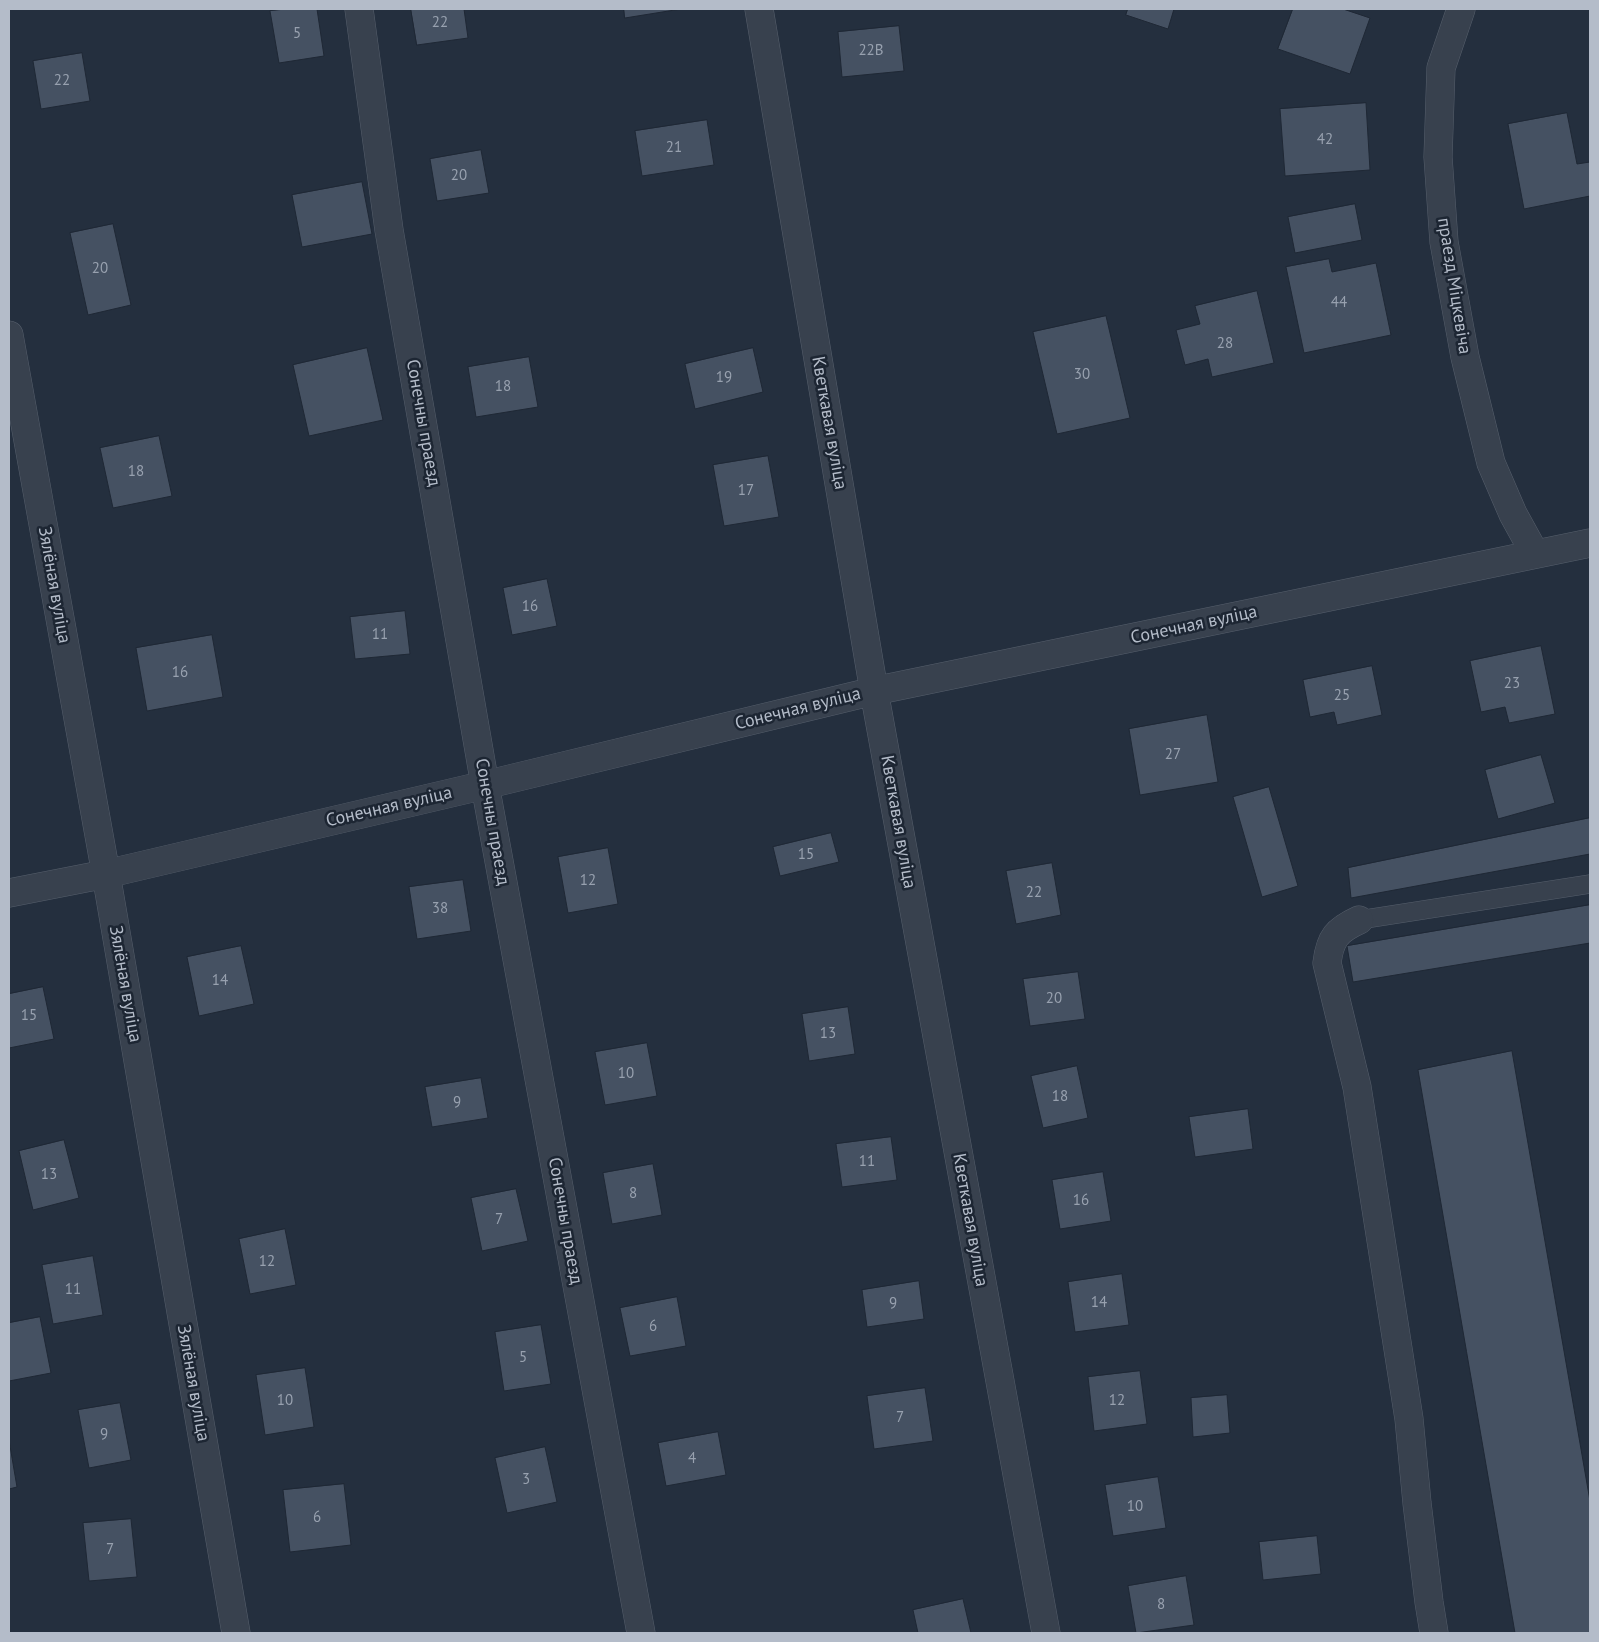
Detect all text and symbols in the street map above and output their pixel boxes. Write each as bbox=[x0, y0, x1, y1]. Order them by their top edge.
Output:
house number: 22 bbox=[432, 14, 448, 32]
house number: 5 bbox=[293, 25, 301, 43]
house number: 22В bbox=[858, 42, 884, 60]
house number: 22 bbox=[54, 72, 70, 90]
house number: 42 bbox=[1317, 131, 1333, 149]
house number: 21 bbox=[666, 139, 682, 157]
house number: 20 bbox=[451, 167, 467, 185]
street label: праезд Міцкевіча bbox=[1433, 216, 1475, 356]
house number: 20 bbox=[92, 260, 108, 278]
house number: 44 bbox=[1331, 294, 1347, 312]
house number: 28 bbox=[1217, 335, 1233, 353]
street label: Кветкавая вуліца bbox=[807, 355, 851, 491]
street label: Сонечны праезд bbox=[401, 358, 445, 488]
house number: 30 bbox=[1074, 366, 1090, 384]
house number: 19 bbox=[716, 369, 732, 387]
house number: 18 bbox=[495, 378, 511, 396]
house number: 18 bbox=[128, 463, 144, 481]
house number: 17 bbox=[738, 482, 754, 500]
street label: Зялёная вуліца bbox=[33, 525, 75, 645]
house number: 16 bbox=[522, 598, 538, 616]
street label: Сонечная вуліца bbox=[1129, 601, 1259, 649]
house number: 11 bbox=[372, 626, 388, 644]
house number: 16 bbox=[172, 664, 188, 682]
house number: 23 bbox=[1504, 675, 1520, 693]
street label: Сонечная вуліца bbox=[733, 683, 863, 735]
house number: 25 bbox=[1334, 687, 1350, 705]
house number: 27 bbox=[1165, 746, 1181, 764]
street label: Кветкавая вуліца bbox=[876, 754, 920, 890]
street label: Сонечны праезд bbox=[470, 757, 514, 887]
street label: Сонечная вуліца bbox=[324, 782, 454, 832]
house number: 15 bbox=[798, 846, 814, 864]
house number: 12 bbox=[580, 872, 596, 890]
house number: 22 bbox=[1026, 884, 1042, 902]
house number: 38 bbox=[432, 900, 448, 918]
street label: Зялёная вуліца bbox=[104, 924, 146, 1044]
house number: 14 bbox=[212, 972, 228, 990]
house number: 20 bbox=[1046, 990, 1062, 1008]
house number: 15 bbox=[21, 1007, 37, 1025]
house number: 13 bbox=[820, 1025, 836, 1043]
house number: 10 bbox=[618, 1065, 634, 1083]
house number: 18 bbox=[1052, 1088, 1068, 1106]
house number: 9 bbox=[453, 1094, 461, 1112]
street label: Кветкавая вуліца bbox=[948, 1152, 992, 1288]
house number: 11 bbox=[859, 1153, 875, 1171]
street label: Сонечны праезд bbox=[543, 1156, 587, 1286]
house number: 13 bbox=[41, 1166, 57, 1184]
house number: 8 bbox=[629, 1185, 637, 1203]
house number: 16 bbox=[1073, 1192, 1089, 1210]
house number: 7 bbox=[495, 1211, 503, 1229]
house number: 12 bbox=[259, 1253, 275, 1271]
house number: 11 bbox=[65, 1281, 81, 1299]
house number: 14 bbox=[1091, 1294, 1107, 1312]
house number: 9 bbox=[889, 1295, 897, 1313]
house number: 6 bbox=[649, 1318, 657, 1336]
street label: Зялёная вуліца bbox=[172, 1323, 214, 1443]
house number: 5 bbox=[519, 1349, 527, 1367]
house number: 10 bbox=[277, 1392, 293, 1410]
house number: 12 bbox=[1109, 1392, 1125, 1410]
house number: 7 bbox=[896, 1409, 904, 1427]
house number: 9 bbox=[100, 1426, 108, 1444]
house number: 4 bbox=[688, 1450, 696, 1468]
house number: 3 bbox=[522, 1471, 530, 1489]
house number: 10 bbox=[1127, 1498, 1143, 1516]
house number: 6 bbox=[313, 1509, 321, 1527]
house number: 7 bbox=[106, 1541, 114, 1559]
house number: 8 bbox=[1157, 1596, 1165, 1614]

